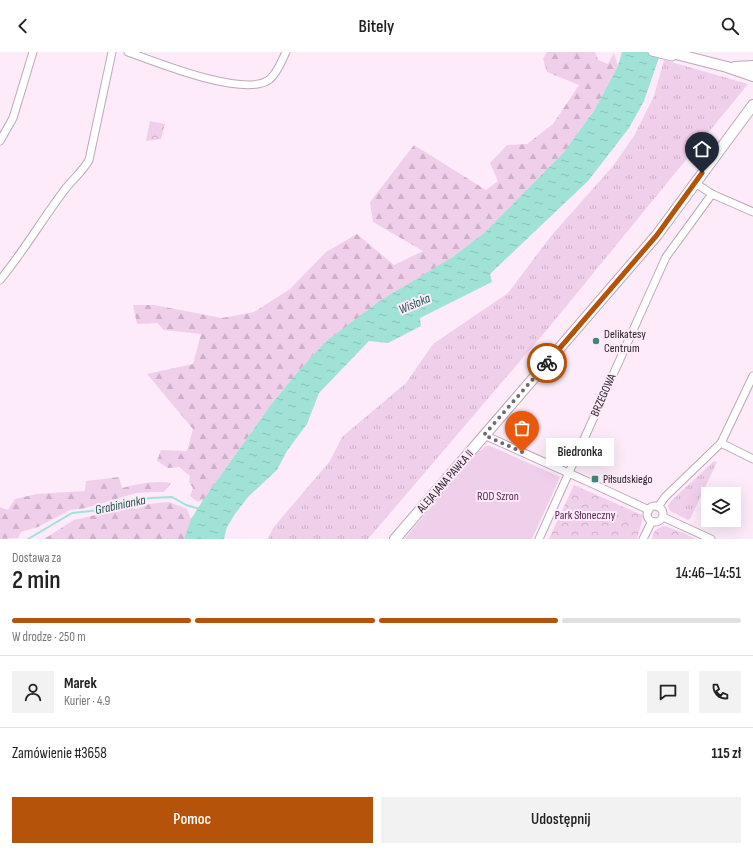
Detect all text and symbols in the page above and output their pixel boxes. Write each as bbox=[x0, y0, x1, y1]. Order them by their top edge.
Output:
icon: back bbox=[12, 15, 34, 37]
icon: search bbox=[719, 15, 741, 37]
text: Bitely bbox=[359, 16, 394, 37]
pin bbox=[685, 132, 719, 173]
icon: home bbox=[691, 138, 713, 160]
water label: Wisłoka bbox=[396, 290, 433, 318]
place label: Delikatesy Centrum bbox=[604, 327, 646, 356]
marker: Delikatesy Centrum bbox=[591, 336, 601, 346]
courier bbox=[527, 343, 567, 383]
icon: bike bbox=[536, 352, 558, 374]
street label: BRZEGOWA bbox=[587, 371, 620, 419]
pin bbox=[505, 411, 539, 452]
icon: bag bbox=[511, 417, 533, 439]
callout: Biedronka bbox=[546, 438, 614, 466]
text: Biedronka bbox=[558, 444, 602, 460]
street label: ALEJA JANA PAWŁA II bbox=[413, 447, 477, 517]
place label: Piłsudskiego bbox=[603, 472, 653, 487]
marker: Piłsudskiego bbox=[590, 474, 600, 484]
map controls bbox=[701, 487, 741, 527]
button: layers bbox=[701, 487, 741, 527]
park label: ROD Szron bbox=[477, 489, 519, 504]
water label: Grabinianka bbox=[94, 492, 148, 518]
park label: Park Słoneczny bbox=[555, 508, 616, 523]
text: Dostawa za bbox=[12, 550, 61, 566]
text: 14:46–14:51 bbox=[676, 564, 741, 583]
text: 2 min bbox=[12, 565, 61, 596]
text: W drodze · 250 m bbox=[12, 629, 86, 645]
button: person bbox=[12, 671, 54, 713]
button: chat bbox=[647, 671, 689, 713]
button: phone bbox=[699, 671, 741, 713]
text: Marek bbox=[64, 674, 97, 693]
text: Kurier · 4.9 bbox=[64, 693, 110, 709]
text: Zamówienie #3658 bbox=[12, 744, 107, 763]
text: 115 zł bbox=[711, 744, 741, 763]
button: Pomoc bbox=[12, 797, 373, 843]
button: Udostępnij bbox=[381, 797, 741, 843]

